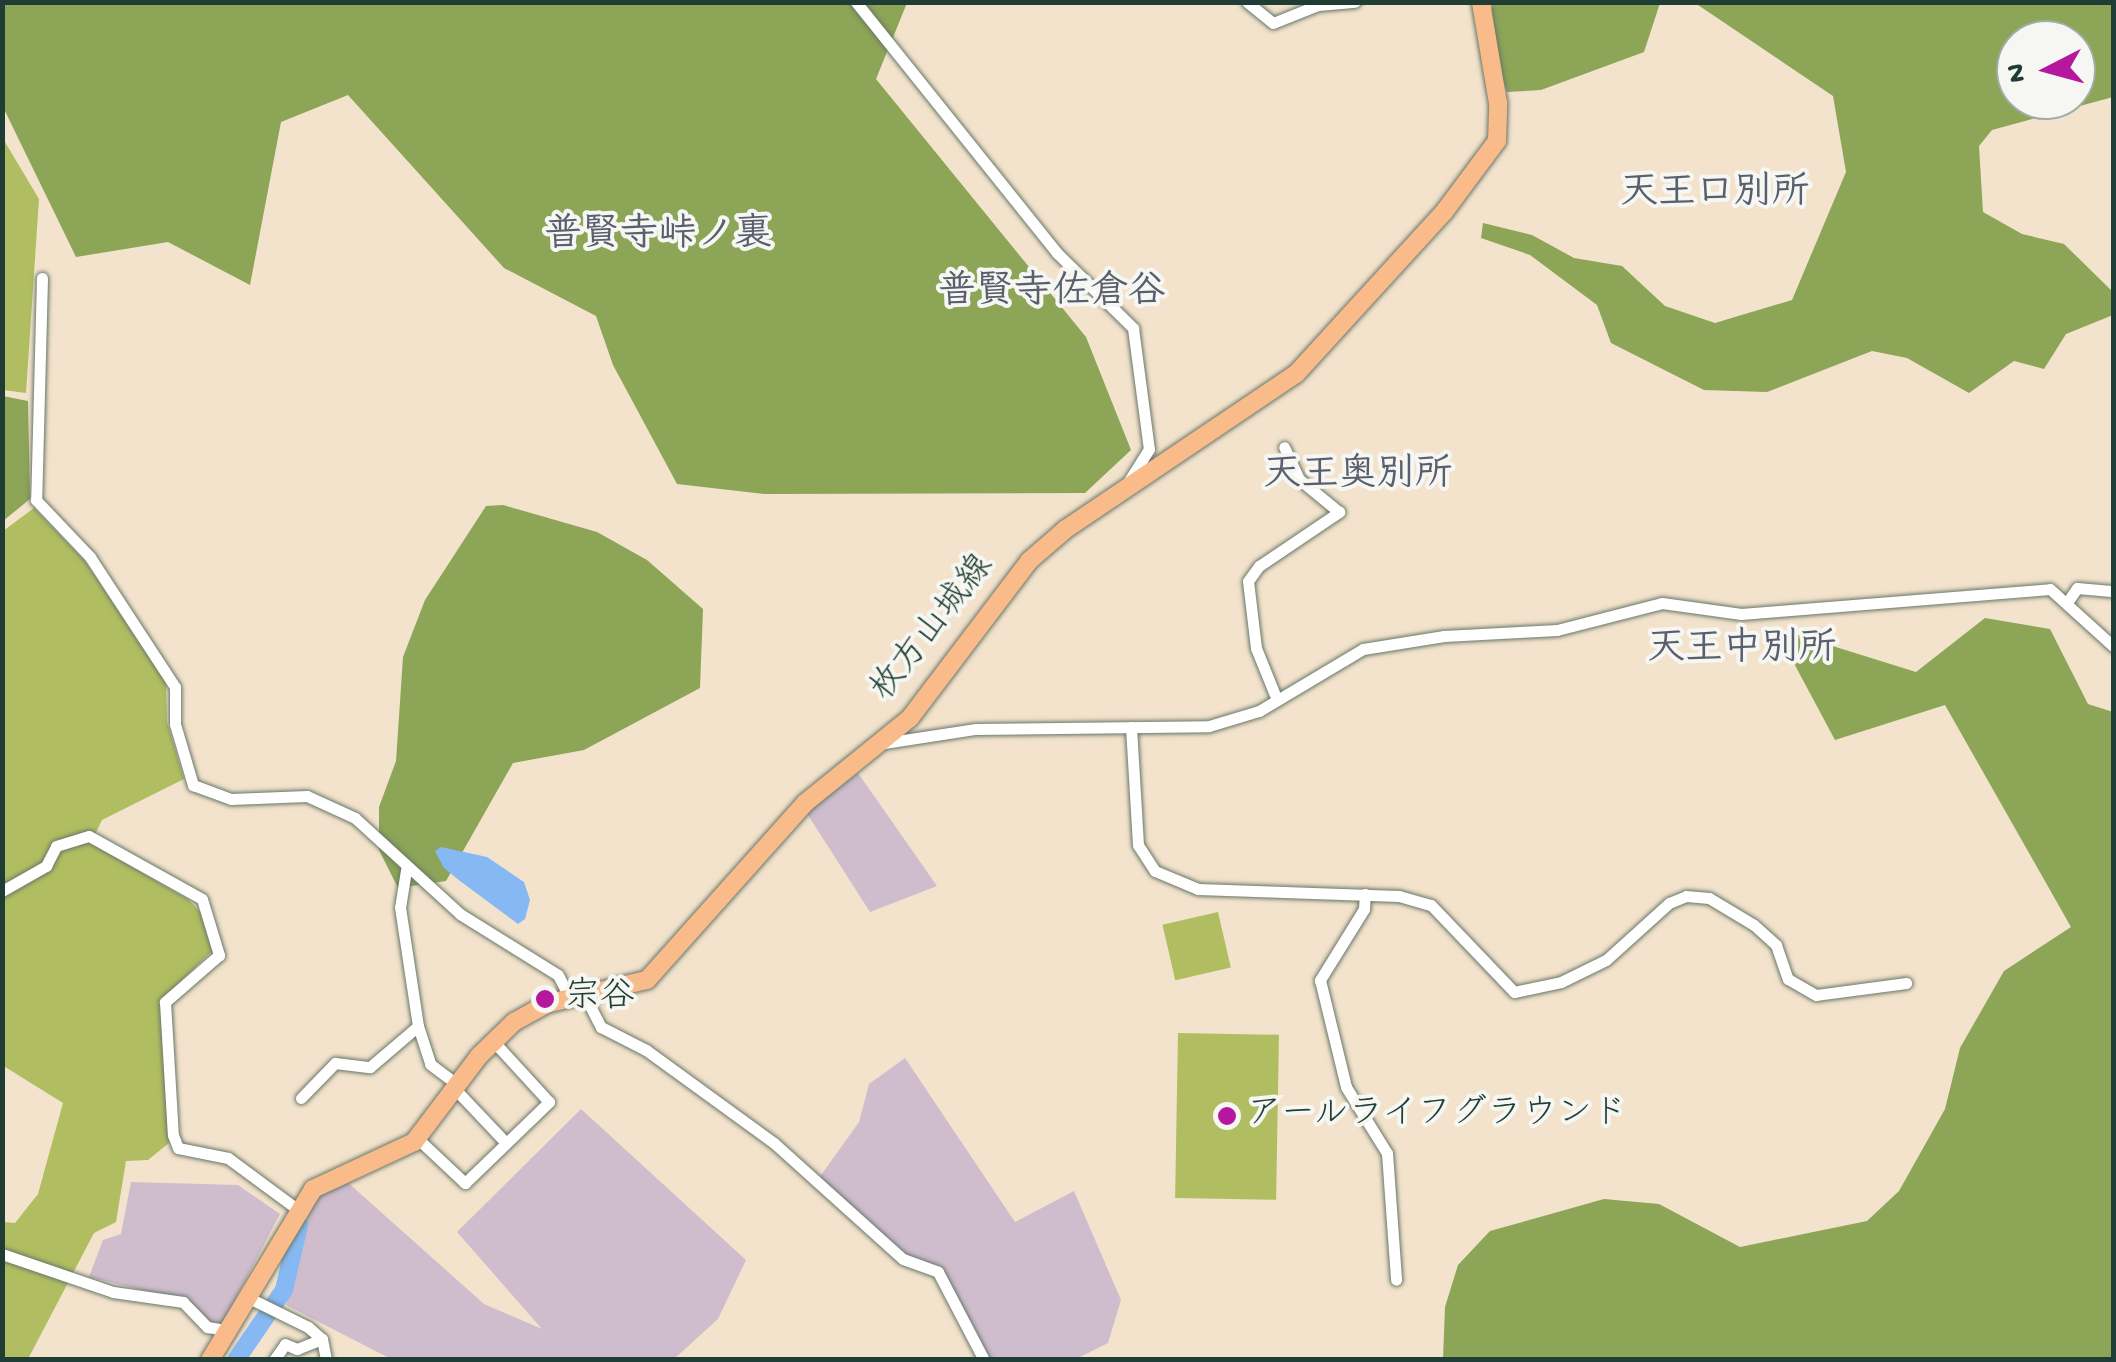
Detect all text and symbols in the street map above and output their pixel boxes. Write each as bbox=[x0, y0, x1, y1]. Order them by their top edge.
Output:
north arrow bbox=[1996, 20, 2096, 120]
text: N bbox=[2000, 62, 2035, 84]
district label: 天王口別所 bbox=[1620, 173, 1810, 219]
district label: 普賢寺峠ノ裏 bbox=[544, 215, 772, 261]
district label: 普賢寺佐倉谷 bbox=[938, 272, 1166, 318]
district label: 天王奥別所 bbox=[1263, 455, 1453, 501]
street label: 枚方山城線 bbox=[864, 547, 1004, 711]
district label: 天王中別所 bbox=[1647, 629, 1837, 675]
place label: 宗谷 bbox=[565, 978, 635, 1020]
marker: 宗谷 bbox=[534, 988, 556, 1010]
place label: アールライフグラウンド bbox=[1247, 1095, 1631, 1137]
marker: アールライフグラウンド bbox=[1216, 1105, 1238, 1127]

